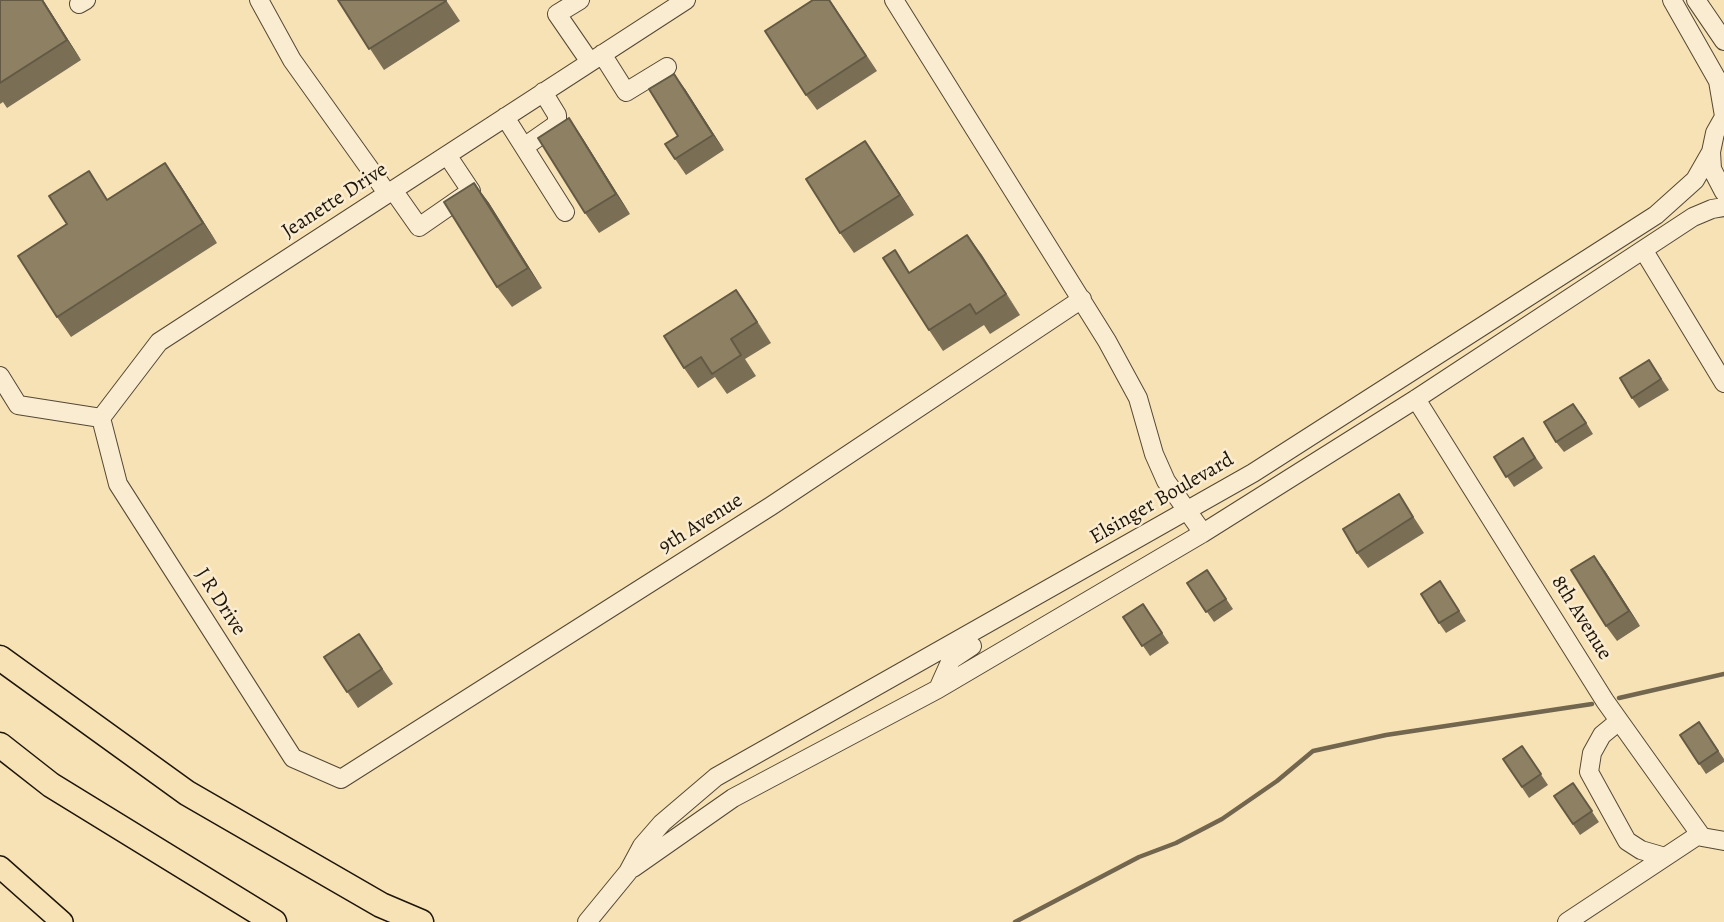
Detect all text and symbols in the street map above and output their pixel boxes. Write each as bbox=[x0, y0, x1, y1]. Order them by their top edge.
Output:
street label: Jeanette Drive bbox=[278, 158, 392, 244]
street label: Elsinger Boulevard bbox=[1086, 448, 1238, 550]
street label: 9th Avenue bbox=[654, 488, 748, 560]
street label: J R Drive bbox=[189, 564, 251, 640]
street label: 8th Avenue bbox=[1545, 571, 1617, 665]

